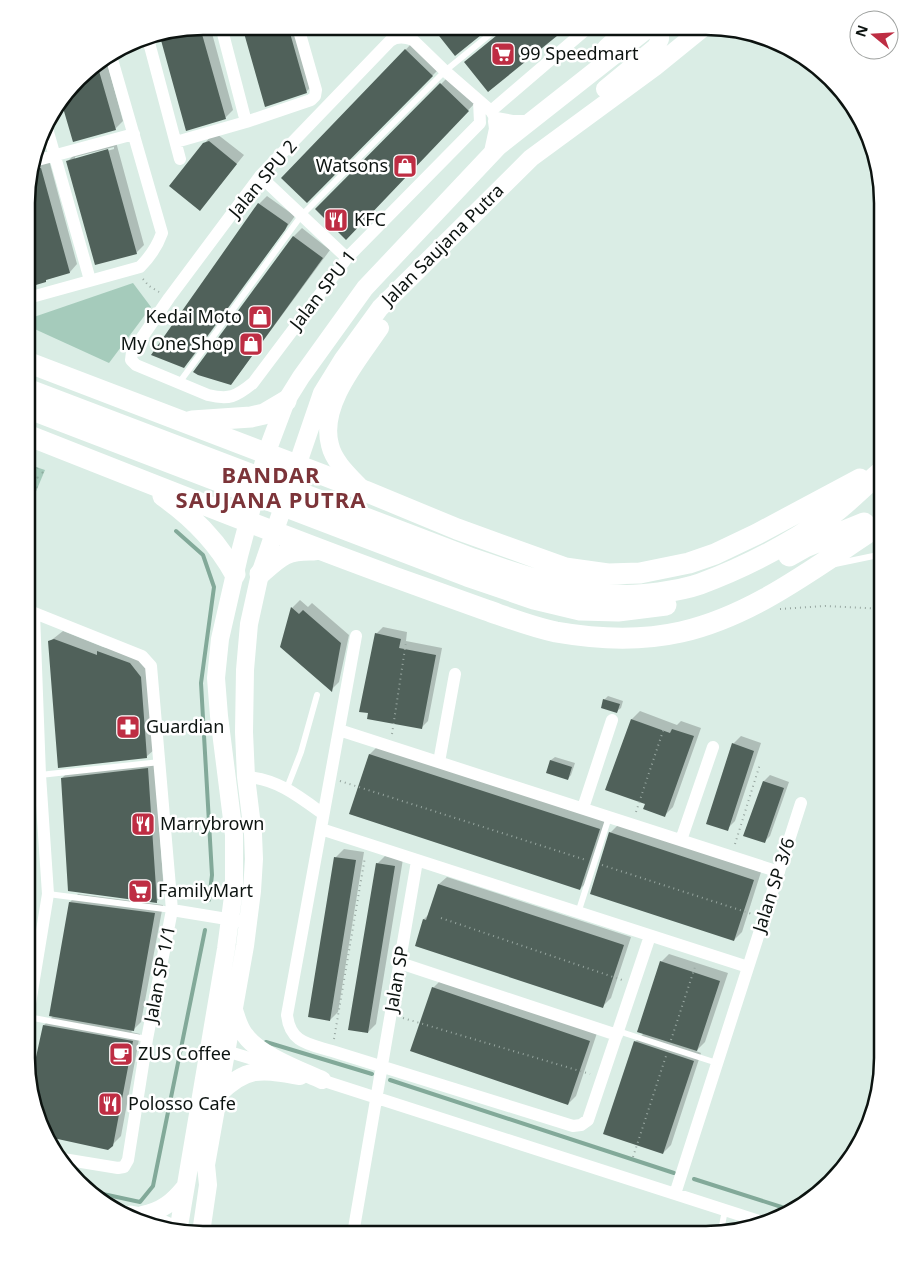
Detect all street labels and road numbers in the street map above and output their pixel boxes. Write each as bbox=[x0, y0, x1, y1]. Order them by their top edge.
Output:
street label: Jalan SPU 2 bbox=[221, 134, 302, 224]
street label: Jalan Saujana Putra bbox=[375, 178, 508, 312]
street label: Jalan SPU 1 bbox=[282, 245, 361, 336]
street label: Jalan SP 3/6 bbox=[746, 834, 800, 937]
street label: Jalan SP 1/1 bbox=[137, 923, 180, 1026]
street label: Jalan SP bbox=[378, 944, 414, 1016]

